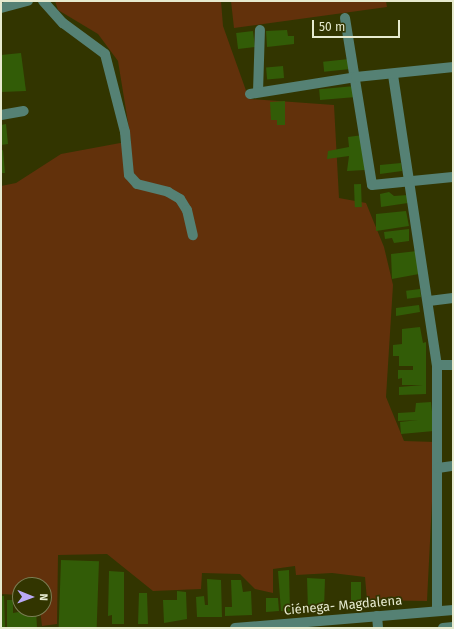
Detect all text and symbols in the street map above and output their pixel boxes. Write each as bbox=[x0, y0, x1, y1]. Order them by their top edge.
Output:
scale bar bbox=[314, 12, 402, 38]
text: 50 m bbox=[319, 20, 345, 34]
north arrow bbox=[12, 577, 52, 617]
text: N bbox=[37, 593, 50, 601]
street label: Ciénega- Magdalena bbox=[283, 593, 403, 619]

